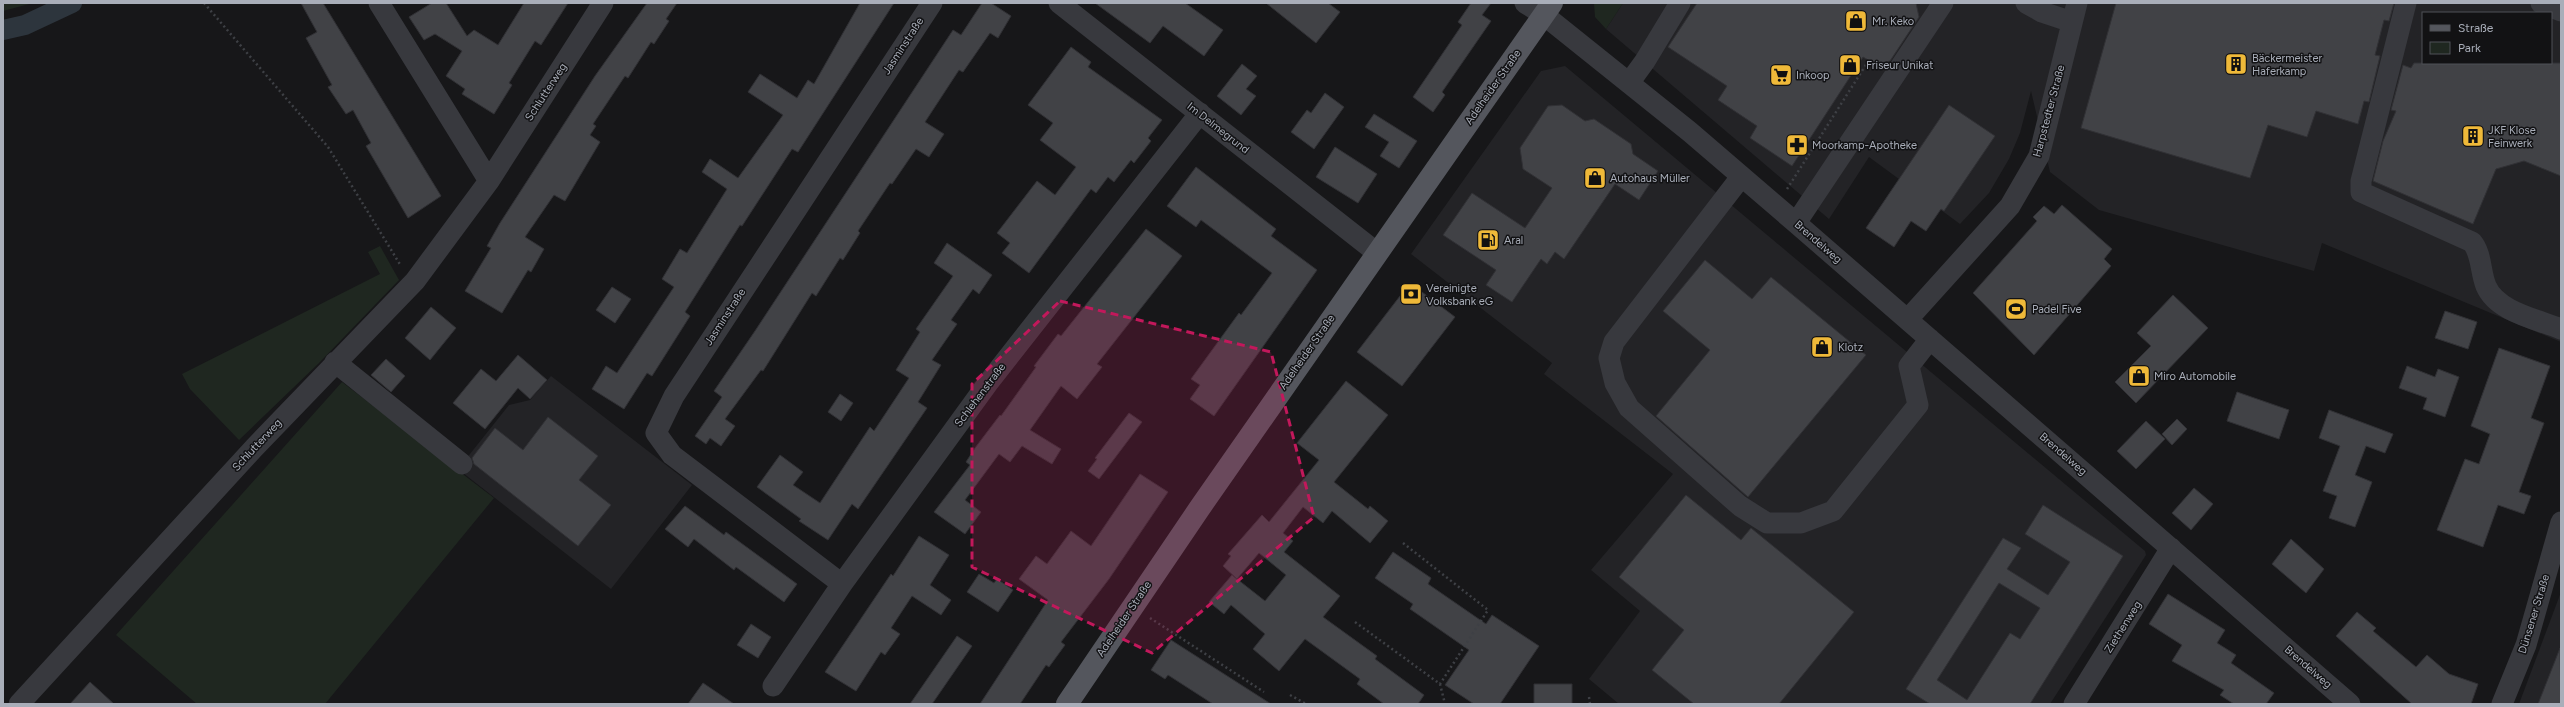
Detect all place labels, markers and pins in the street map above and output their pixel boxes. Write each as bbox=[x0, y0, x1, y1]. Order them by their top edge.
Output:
shop icon: Mr. Keko bbox=[1843, 8, 1869, 34]
place label: Mr. Keko bbox=[1872, 15, 1914, 28]
building icon: Bäckermeister Haferkamp bbox=[2223, 51, 2249, 77]
shop icon: Friseur Unikat bbox=[1837, 52, 1863, 78]
place label: Bäckermeister Haferkamp bbox=[2252, 52, 2322, 78]
place label: Friseur Unikat bbox=[1866, 59, 1933, 72]
supermarket icon: Inkoop bbox=[1768, 62, 1794, 88]
place label: Inkoop bbox=[1796, 69, 1830, 82]
building icon: JKF Klose Feinwerk bbox=[2460, 123, 2486, 149]
place label: JKF Klose Feinwerk bbox=[2488, 124, 2536, 150]
pharmacy icon: Moorkamp-Apotheke bbox=[1784, 132, 1810, 158]
place label: Moorkamp-Apotheke bbox=[1812, 139, 1917, 152]
shop icon: Autohaus Müller bbox=[1582, 165, 1608, 191]
place label: Autohaus Müller bbox=[1610, 172, 1690, 185]
fuel station icon: Aral bbox=[1475, 227, 1501, 253]
place label: Aral bbox=[1504, 234, 1523, 247]
bank icon: Vereinigte Volksbank eG bbox=[1398, 281, 1424, 307]
place label: Vereinigte Volksbank eG bbox=[1426, 282, 1493, 308]
sports icon: Padel Five bbox=[2003, 296, 2029, 322]
place label: Padel Five bbox=[2032, 303, 2082, 316]
shop icon: Klotz bbox=[1809, 334, 1835, 360]
place label: Klotz bbox=[1838, 341, 1863, 354]
shop icon: Miro Automobile bbox=[2126, 363, 2152, 389]
place label: Miro Automobile bbox=[2154, 370, 2236, 383]

